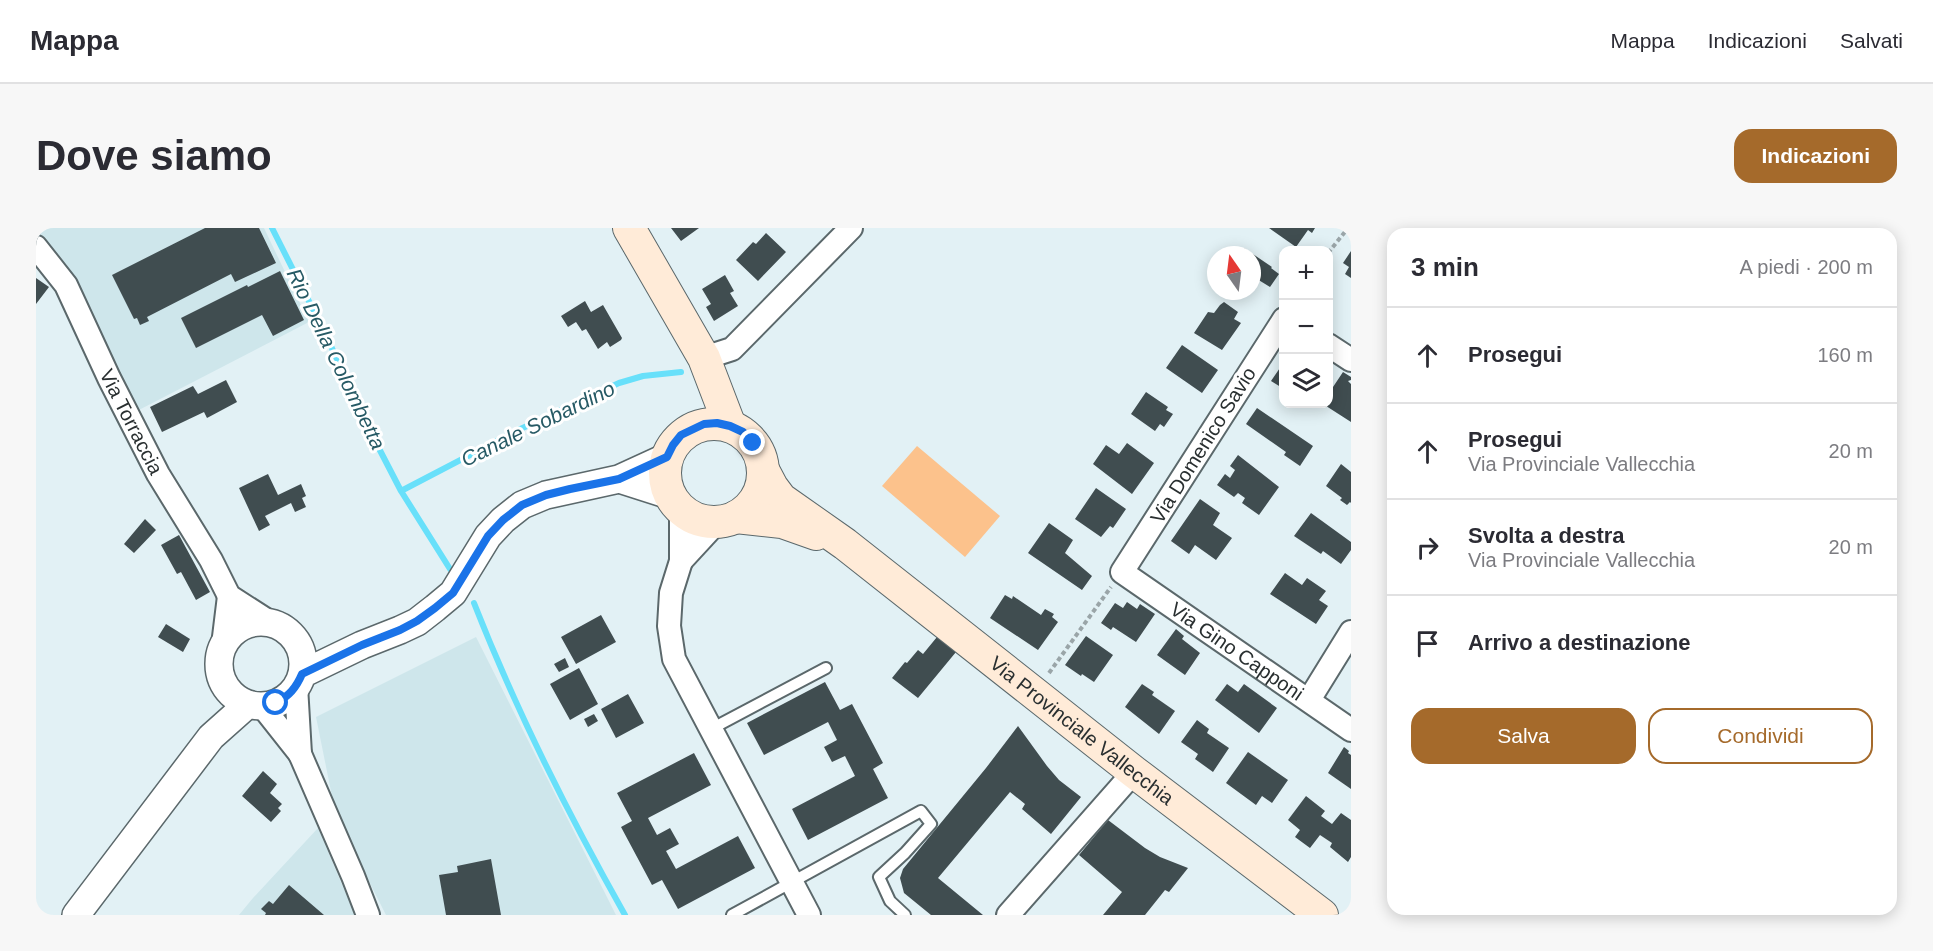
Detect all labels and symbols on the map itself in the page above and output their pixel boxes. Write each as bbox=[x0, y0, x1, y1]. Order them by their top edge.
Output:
north arrow bbox=[1207, 246, 1261, 300]
water label: Rio Della Colombetta bbox=[283, 265, 390, 453]
street label: Via Domenico Savio bbox=[1146, 363, 1260, 527]
street label: Via Torraccia bbox=[96, 366, 168, 479]
water label: Canale Sobardino bbox=[457, 376, 619, 471]
route end bbox=[739, 429, 765, 455]
street label: Via Gino Capponi bbox=[1166, 598, 1308, 705]
street label: Via Provinciale Vallecchia bbox=[986, 652, 1179, 810]
route start bbox=[262, 689, 288, 715]

